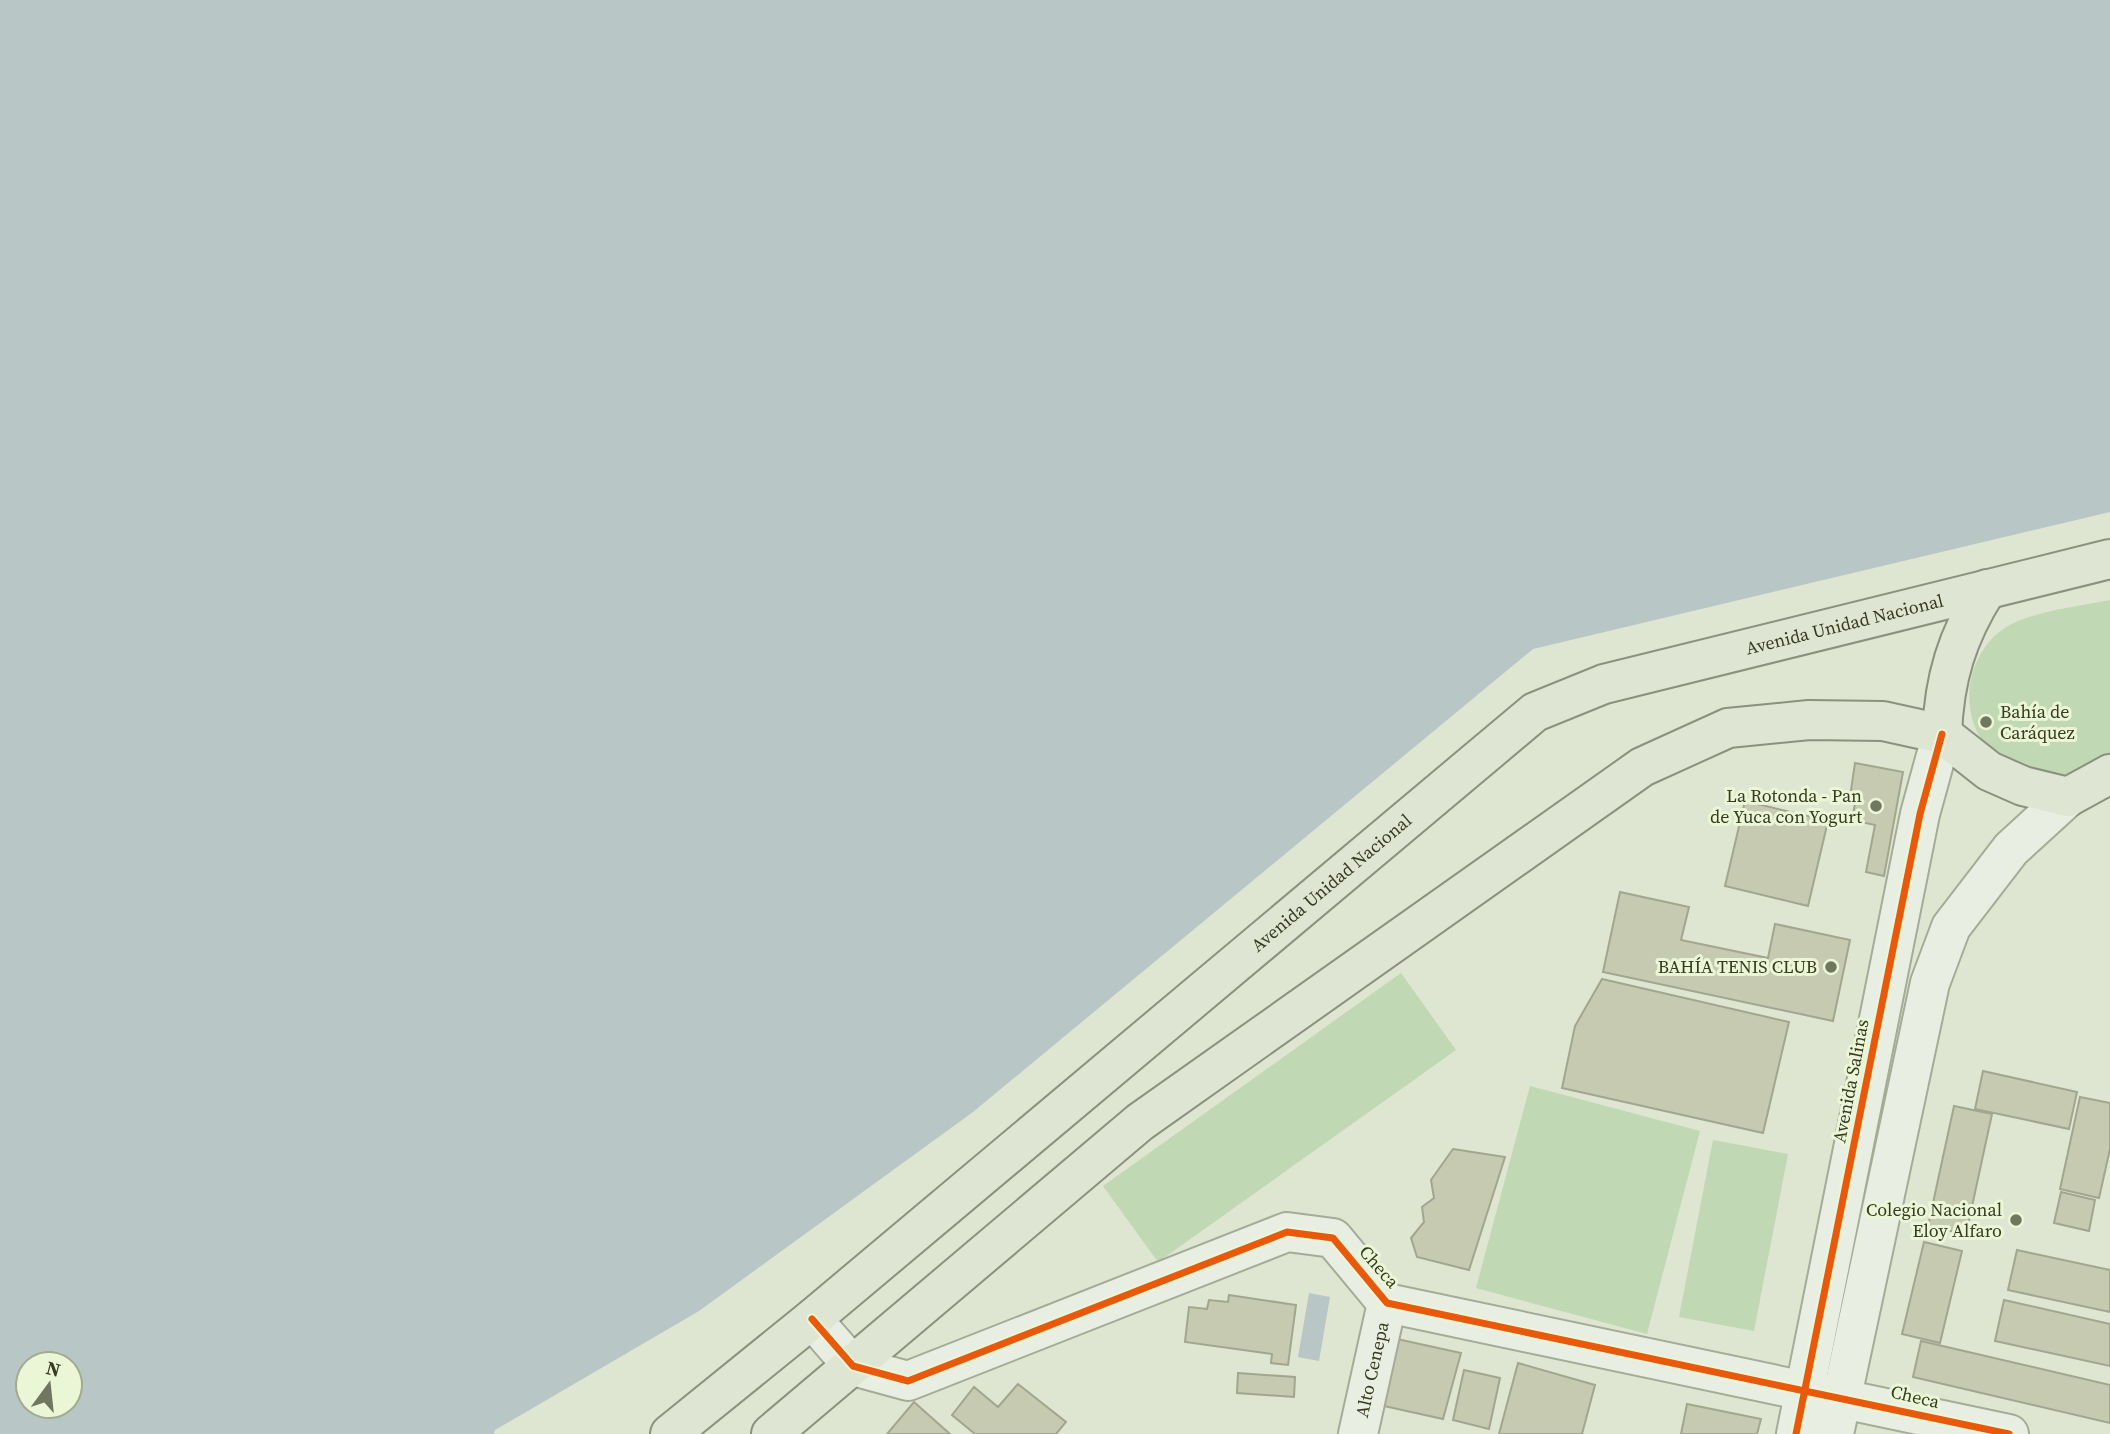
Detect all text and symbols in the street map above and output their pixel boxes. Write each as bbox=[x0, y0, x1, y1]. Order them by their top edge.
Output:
street label: Avenida Unidad Nacional bbox=[1743, 588, 1946, 661]
place label: Bahía de Caráquez bbox=[2000, 699, 2075, 745]
marker: Bahía de Caráquez bbox=[1978, 714, 1994, 730]
place label: La Rotonda - Pan de Yuca con Yogurt bbox=[1710, 783, 1862, 829]
marker: La Rotonda - Pan de Yuca con Yogurt bbox=[1868, 798, 1884, 814]
street label: Avenida Unidad Nacional bbox=[1245, 808, 1417, 957]
place label: BAHÍA TENIS CLUB bbox=[1658, 954, 1817, 979]
marker: BAHÍA TENIS CLUB bbox=[1823, 959, 1839, 975]
street label: Avenida Salinas bbox=[1826, 1017, 1875, 1145]
place label: Colegio Nacional Eloy Alfaro bbox=[1866, 1197, 2002, 1243]
marker: Colegio Nacional Eloy Alfaro bbox=[2008, 1212, 2024, 1228]
street label: Checa bbox=[1354, 1240, 1406, 1294]
street label: Alto Cenepa bbox=[1349, 1318, 1395, 1420]
north arrow bbox=[14, 1350, 84, 1420]
text: N bbox=[43, 1354, 64, 1383]
street label: Checa bbox=[1888, 1379, 1943, 1414]

